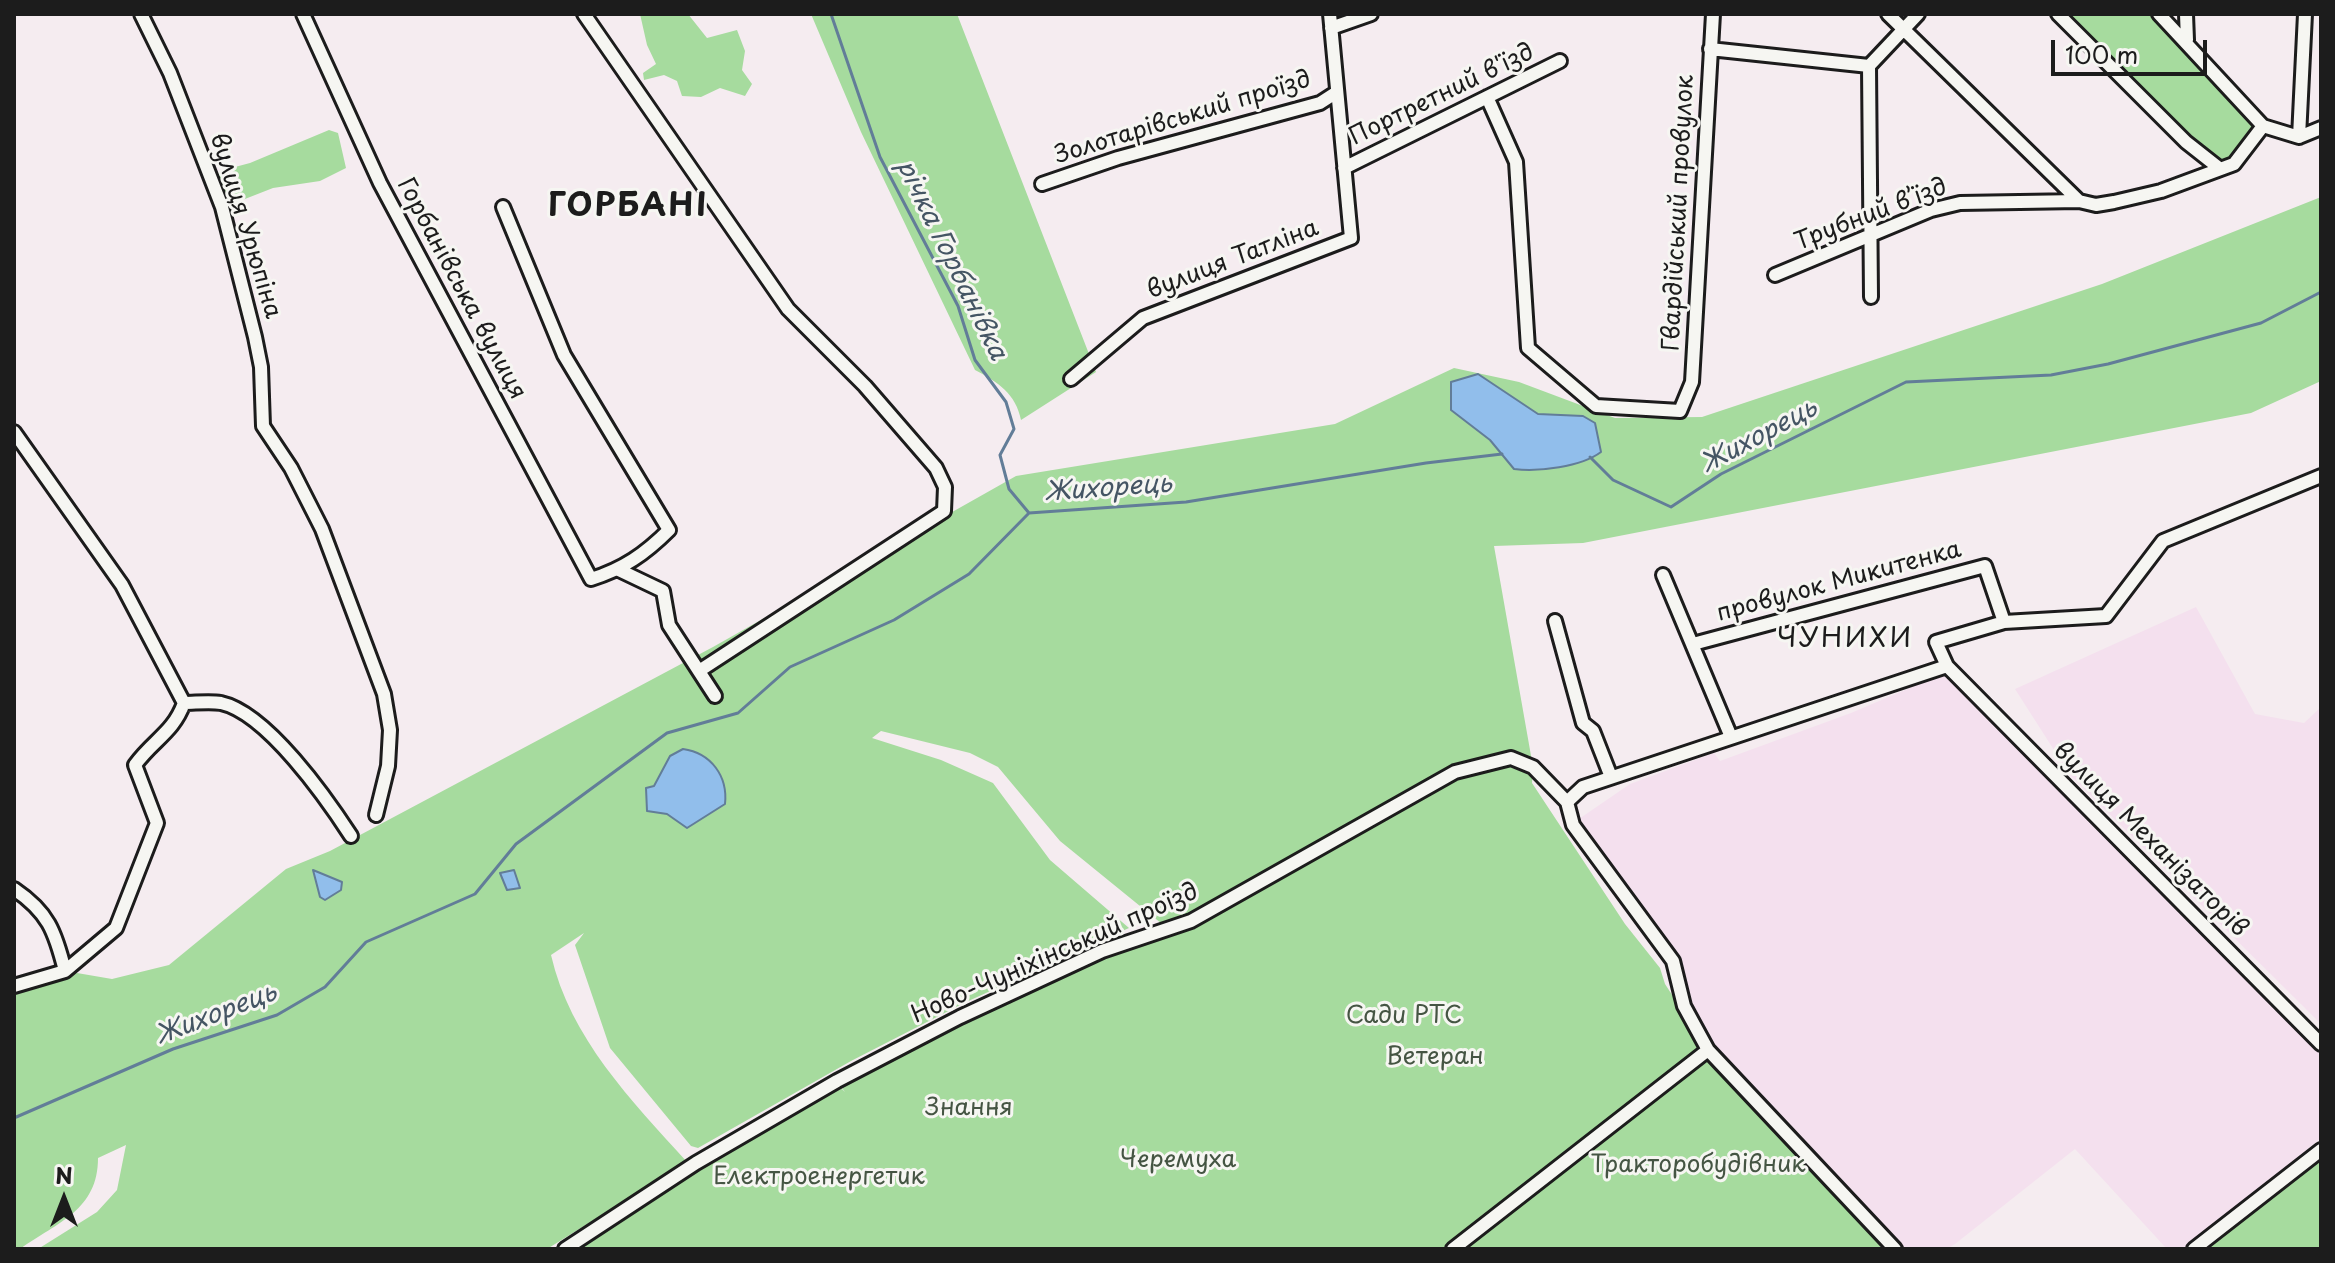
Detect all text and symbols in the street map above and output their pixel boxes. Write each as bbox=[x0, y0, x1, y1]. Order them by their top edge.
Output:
scale bar bbox=[2055, 24, 2211, 74]
text: 100 m bbox=[2065, 36, 2138, 72]
street label: Портретний в'їзд bbox=[1345, 38, 1539, 152]
street label: Золотарівський проїзд bbox=[1051, 65, 1315, 171]
street label: Гвардійський провулок bbox=[1657, 74, 1701, 352]
street label: вулиця Урюпіна bbox=[203, 130, 287, 322]
water label: річка Горбанівка bbox=[889, 155, 1013, 365]
street label: Горбанівська вулиця bbox=[390, 173, 532, 405]
street label: Трубний в’їзд bbox=[1791, 173, 1951, 257]
district label: ГОРБАНІ bbox=[548, 188, 708, 226]
street label: вулиця Татліна bbox=[1143, 214, 1323, 306]
water label: Жихорець bbox=[1695, 393, 1823, 481]
water label: Жихорець bbox=[1043, 469, 1173, 509]
street label: провулок Микитенка bbox=[1714, 535, 1964, 629]
district label: ЧУНИХИ bbox=[1778, 622, 1912, 656]
street label: вулиця Механізаторів bbox=[2047, 737, 2253, 943]
street label: Ново-Чуніхінський проїзд bbox=[907, 878, 1203, 1030]
water label: Жихорець bbox=[151, 978, 281, 1052]
park label: Сади РТС bbox=[1346, 1002, 1462, 1030]
park label: Ветеран bbox=[1386, 1043, 1484, 1071]
park label: Знання bbox=[925, 1094, 1013, 1122]
park label: Черемуха bbox=[1120, 1146, 1236, 1174]
park label: Тракторобудівник bbox=[1590, 1151, 1806, 1179]
text: N bbox=[55, 1158, 73, 1191]
north arrow bbox=[24, 1159, 104, 1239]
park label: Електроенергетик bbox=[713, 1163, 925, 1191]

